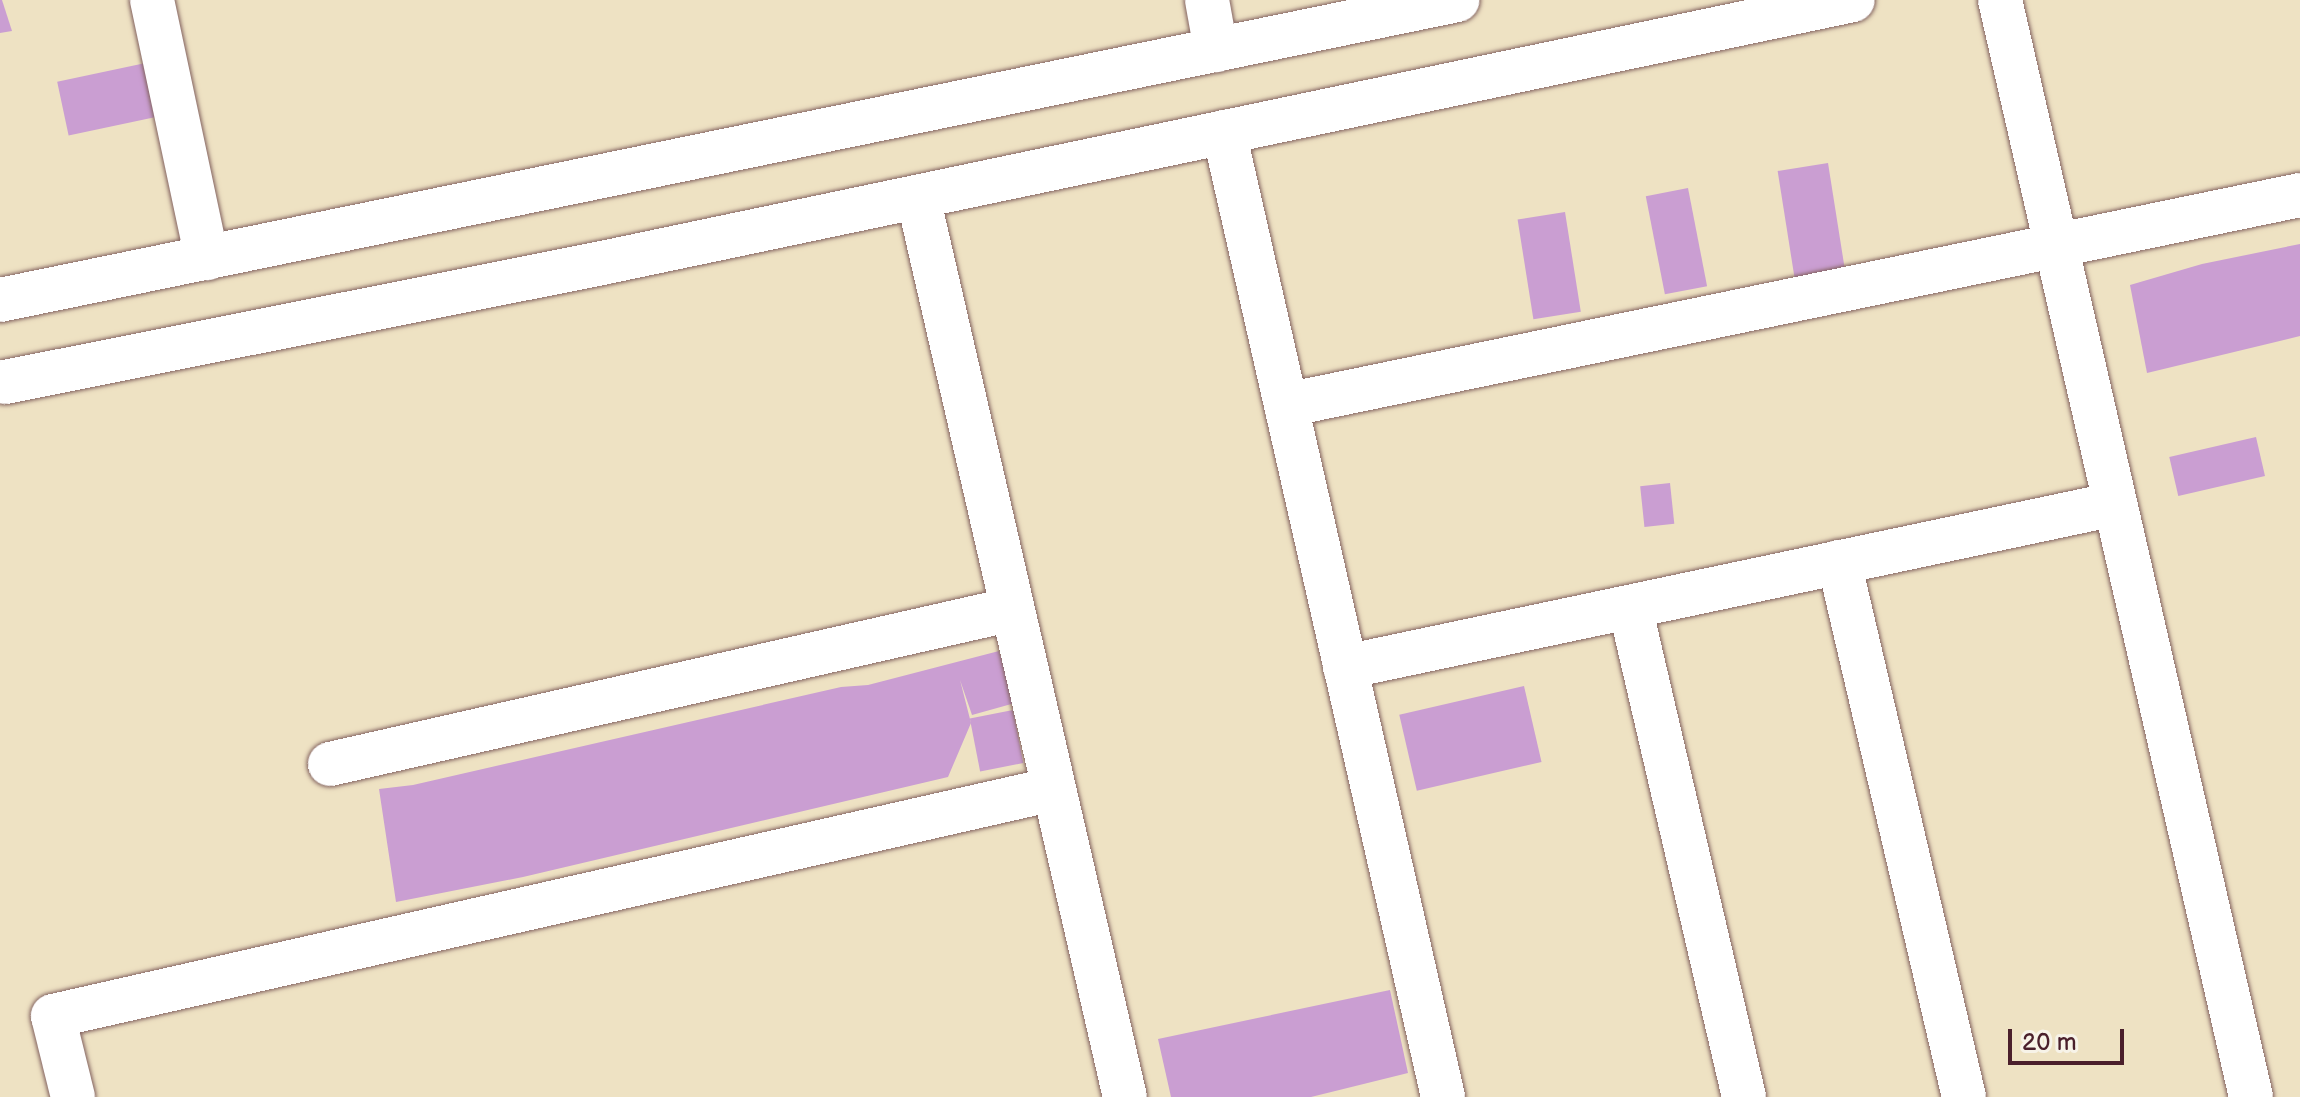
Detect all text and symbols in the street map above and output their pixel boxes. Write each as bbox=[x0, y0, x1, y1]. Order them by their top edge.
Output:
scale bar bbox=[2012, 1013, 2128, 1063]
text: 20 m bbox=[2022, 1028, 2077, 1057]

